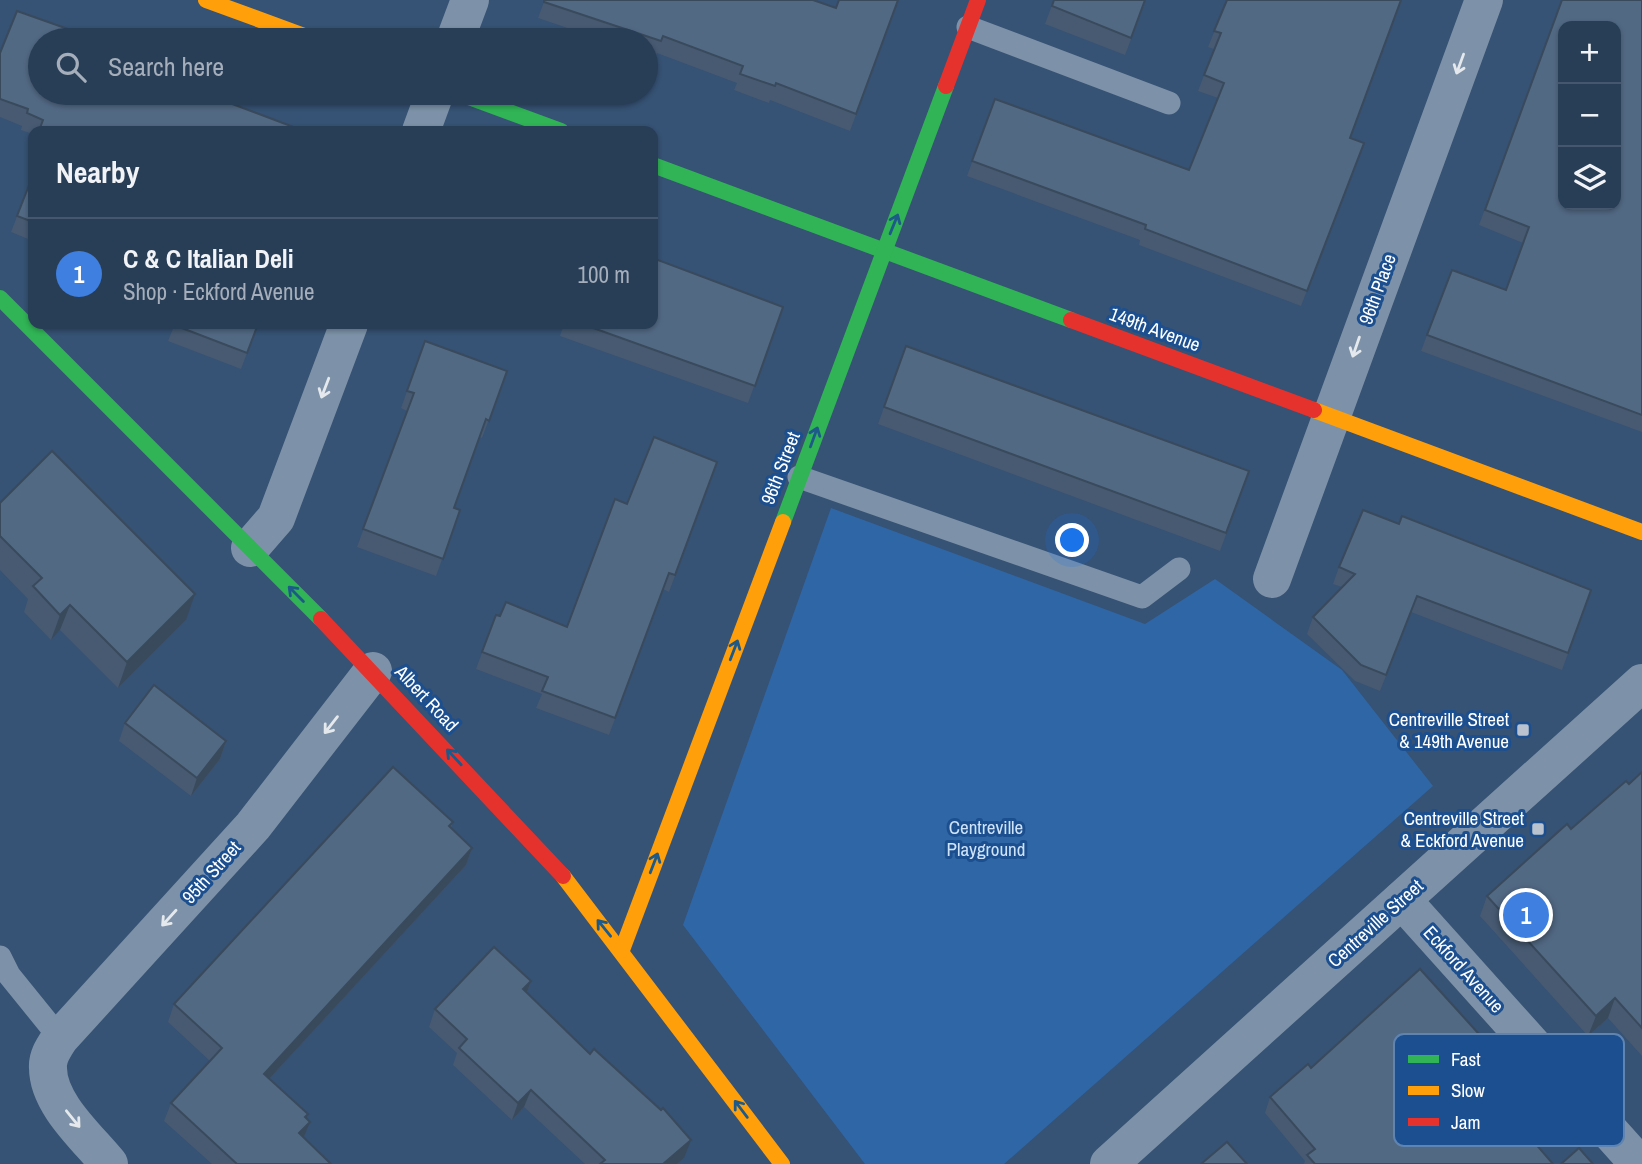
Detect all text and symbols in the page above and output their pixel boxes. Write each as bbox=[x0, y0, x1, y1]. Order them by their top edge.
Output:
map controls bbox=[1558, 21, 1621, 210]
button: + bbox=[1558, 21, 1621, 84]
search box bbox=[28, 28, 658, 105]
icon: search bbox=[52, 48, 90, 86]
text: Search here bbox=[108, 49, 224, 84]
one-way arrow bbox=[1453, 53, 1465, 75]
button: − bbox=[1558, 84, 1621, 147]
button: layers bbox=[1558, 147, 1621, 210]
text: Nearby bbox=[56, 152, 139, 192]
one-way arrow bbox=[889, 214, 902, 235]
text: C & C Italian Deli bbox=[123, 241, 294, 276]
street label: 96th Place bbox=[1352, 250, 1402, 328]
text: 1 bbox=[74, 259, 84, 290]
text: 100 m bbox=[578, 259, 630, 290]
text: Shop · Eckford Avenue bbox=[123, 276, 315, 307]
street label: 149th Avenue bbox=[1106, 301, 1204, 357]
one-way arrow bbox=[1349, 335, 1361, 357]
one-way arrow bbox=[318, 376, 330, 398]
one-way arrow bbox=[809, 426, 821, 448]
street label: 96th Street bbox=[754, 427, 806, 508]
your location bbox=[1055, 523, 1089, 557]
one-way arrow bbox=[287, 585, 304, 602]
one-way arrow bbox=[729, 640, 742, 661]
street label: Albert Road bbox=[389, 658, 465, 737]
place label: Centreville Street & 149th Avenue bbox=[1389, 706, 1510, 754]
one-way arrow bbox=[324, 715, 339, 734]
marker: Centreville Street & 149th Avenue bbox=[1515, 722, 1531, 738]
one-way arrow bbox=[445, 749, 462, 766]
place label: Centreville Street & Eckford Avenue bbox=[1400, 805, 1525, 853]
park label: Centreville Playground bbox=[947, 814, 1025, 862]
marker: Centreville Street & Eckford Avenue bbox=[1530, 821, 1546, 837]
street label: 95th Street bbox=[176, 834, 247, 909]
one-way arrow bbox=[649, 853, 662, 875]
street label: Centreville Street bbox=[1322, 873, 1429, 973]
pin: 1 bbox=[1503, 889, 1549, 941]
one-way arrow bbox=[161, 909, 177, 927]
one-way arrow bbox=[596, 919, 612, 937]
street label: Eckford Avenue bbox=[1418, 920, 1510, 1018]
legend bbox=[1394, 1034, 1624, 1146]
text: Fast bbox=[1451, 1046, 1481, 1072]
text: Slow bbox=[1451, 1077, 1486, 1103]
one-way arrow bbox=[734, 1100, 748, 1119]
one-way arrow bbox=[65, 1109, 80, 1128]
text: Jam bbox=[1451, 1109, 1480, 1135]

